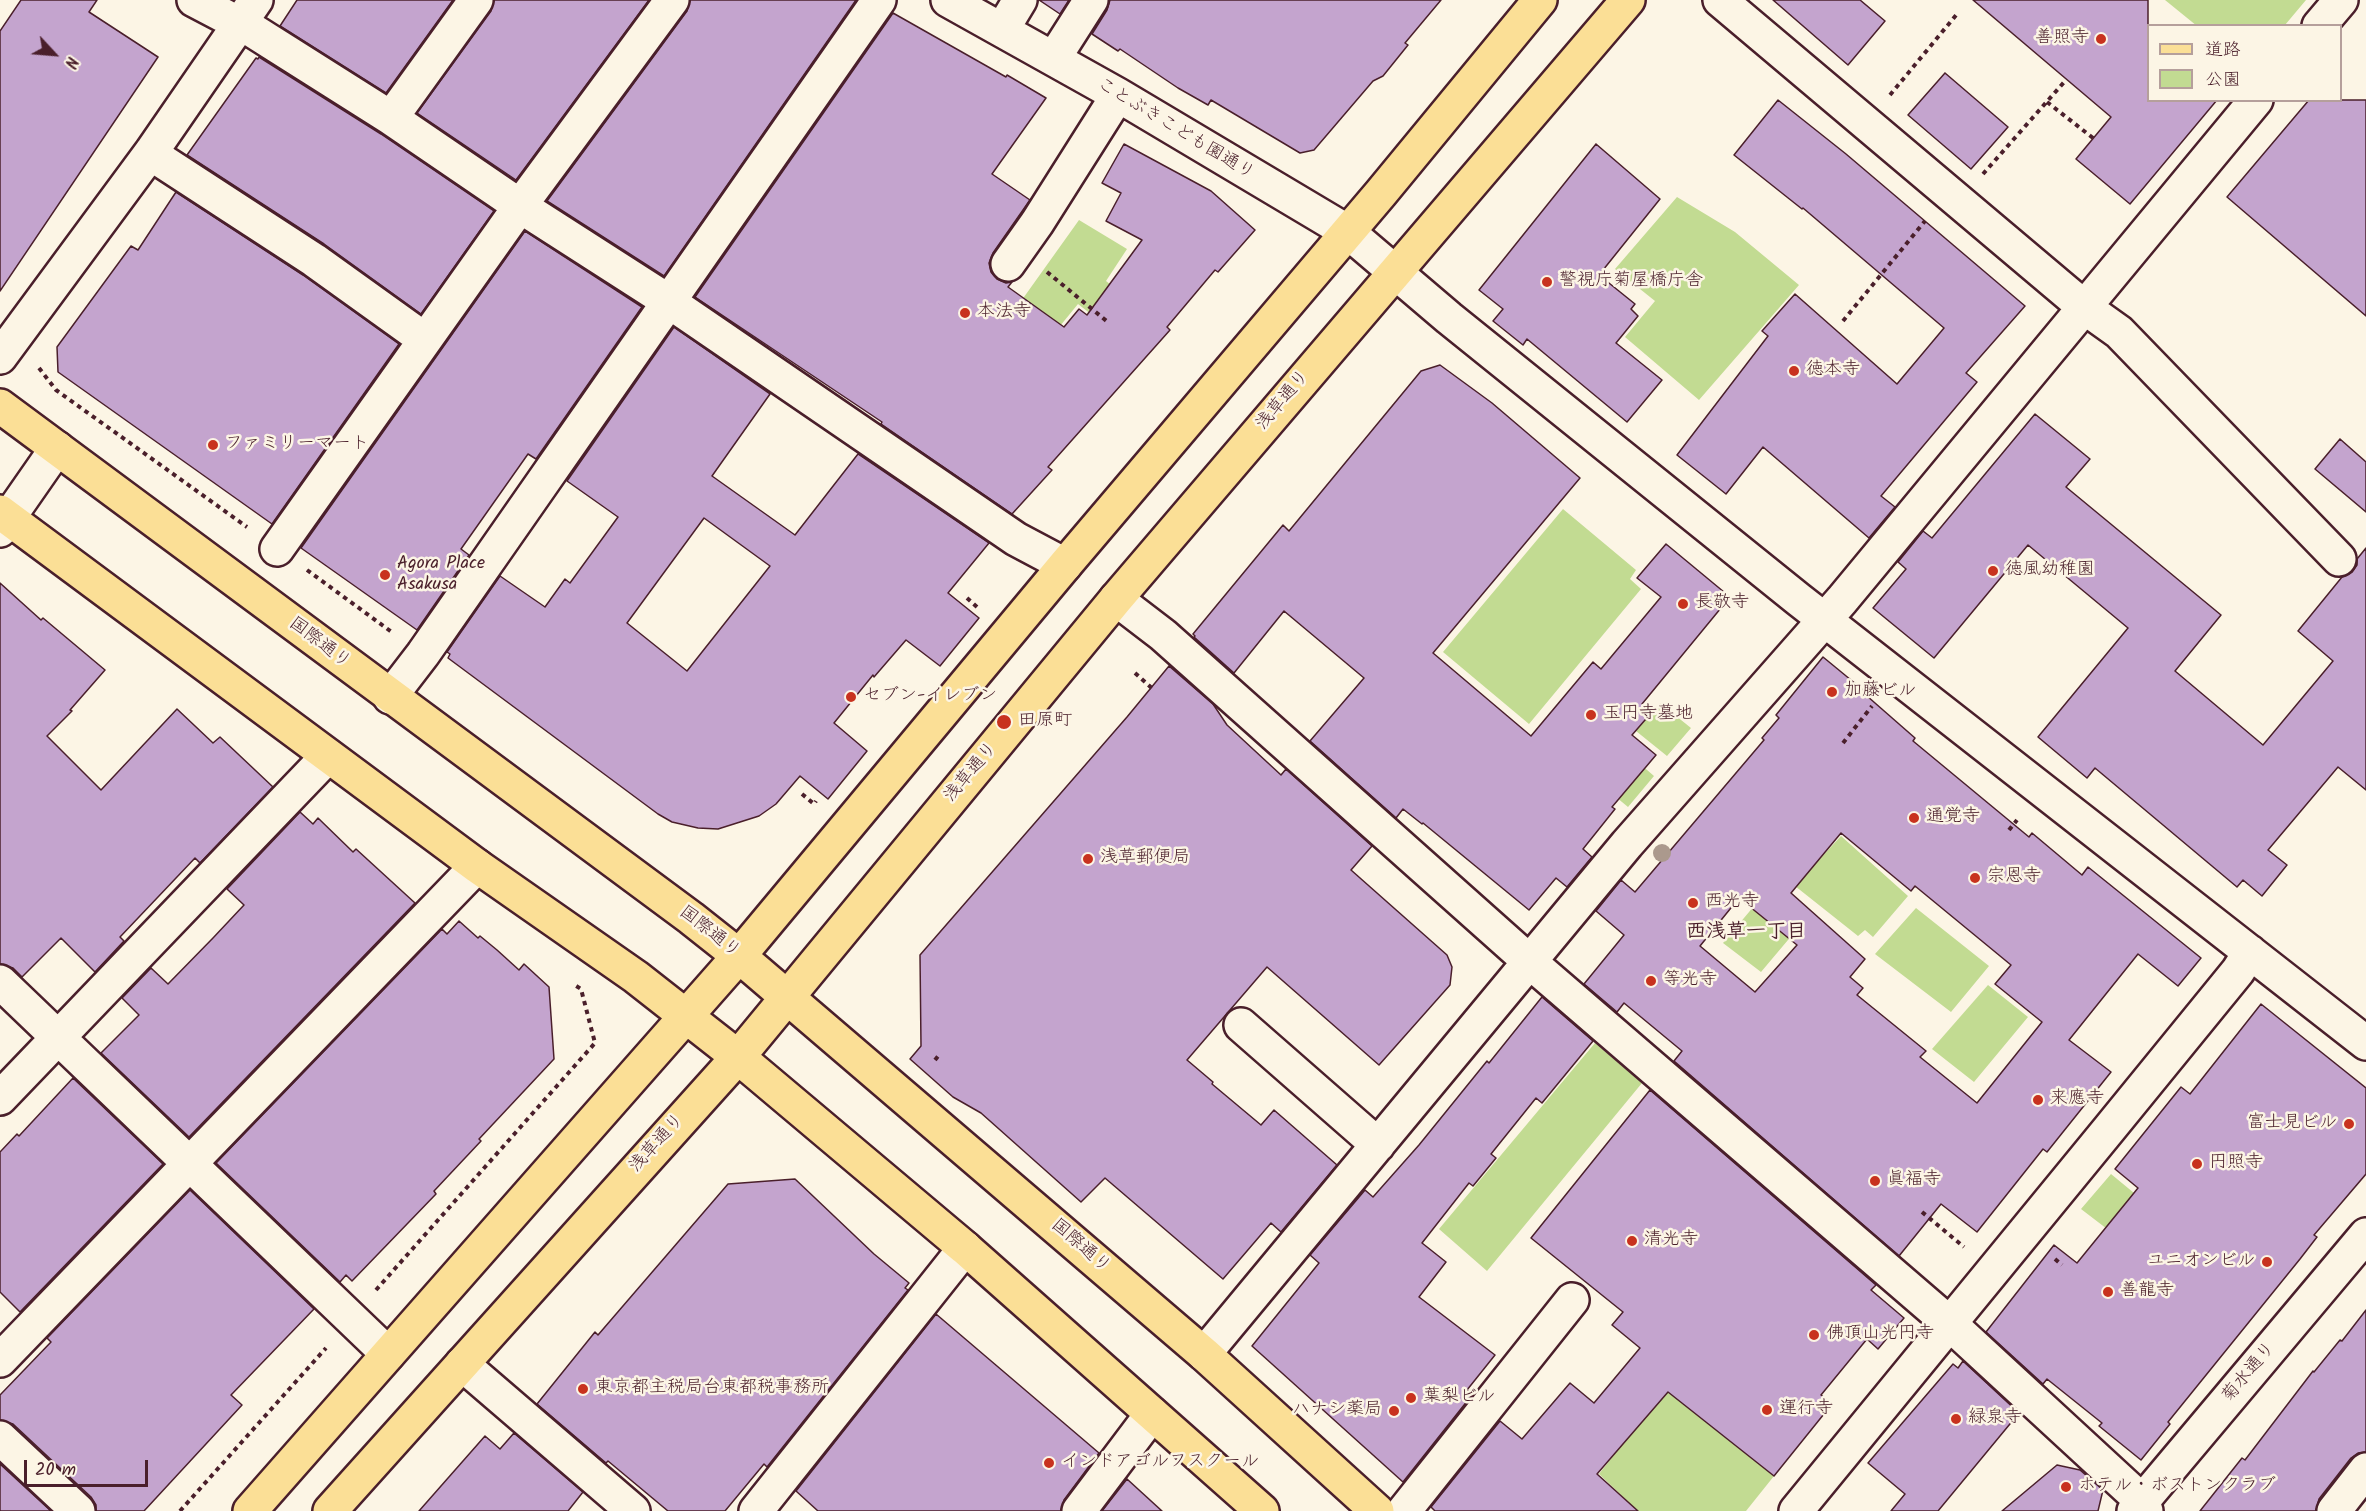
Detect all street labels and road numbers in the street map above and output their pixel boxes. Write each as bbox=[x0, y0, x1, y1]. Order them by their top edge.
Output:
street label: ことぶきこども園通り bbox=[1092, 74, 1258, 186]
street label: 浅草通り bbox=[1253, 366, 1315, 436]
street label: 国際通り bbox=[284, 614, 354, 674]
street label: 浅草通り bbox=[941, 738, 1003, 808]
street label: 国際通り bbox=[674, 902, 744, 964]
street label: 浅草通り bbox=[626, 1110, 690, 1178]
street label: 国際通り bbox=[1046, 1215, 1114, 1279]
street label: 菊水通り bbox=[2219, 1338, 2281, 1408]

